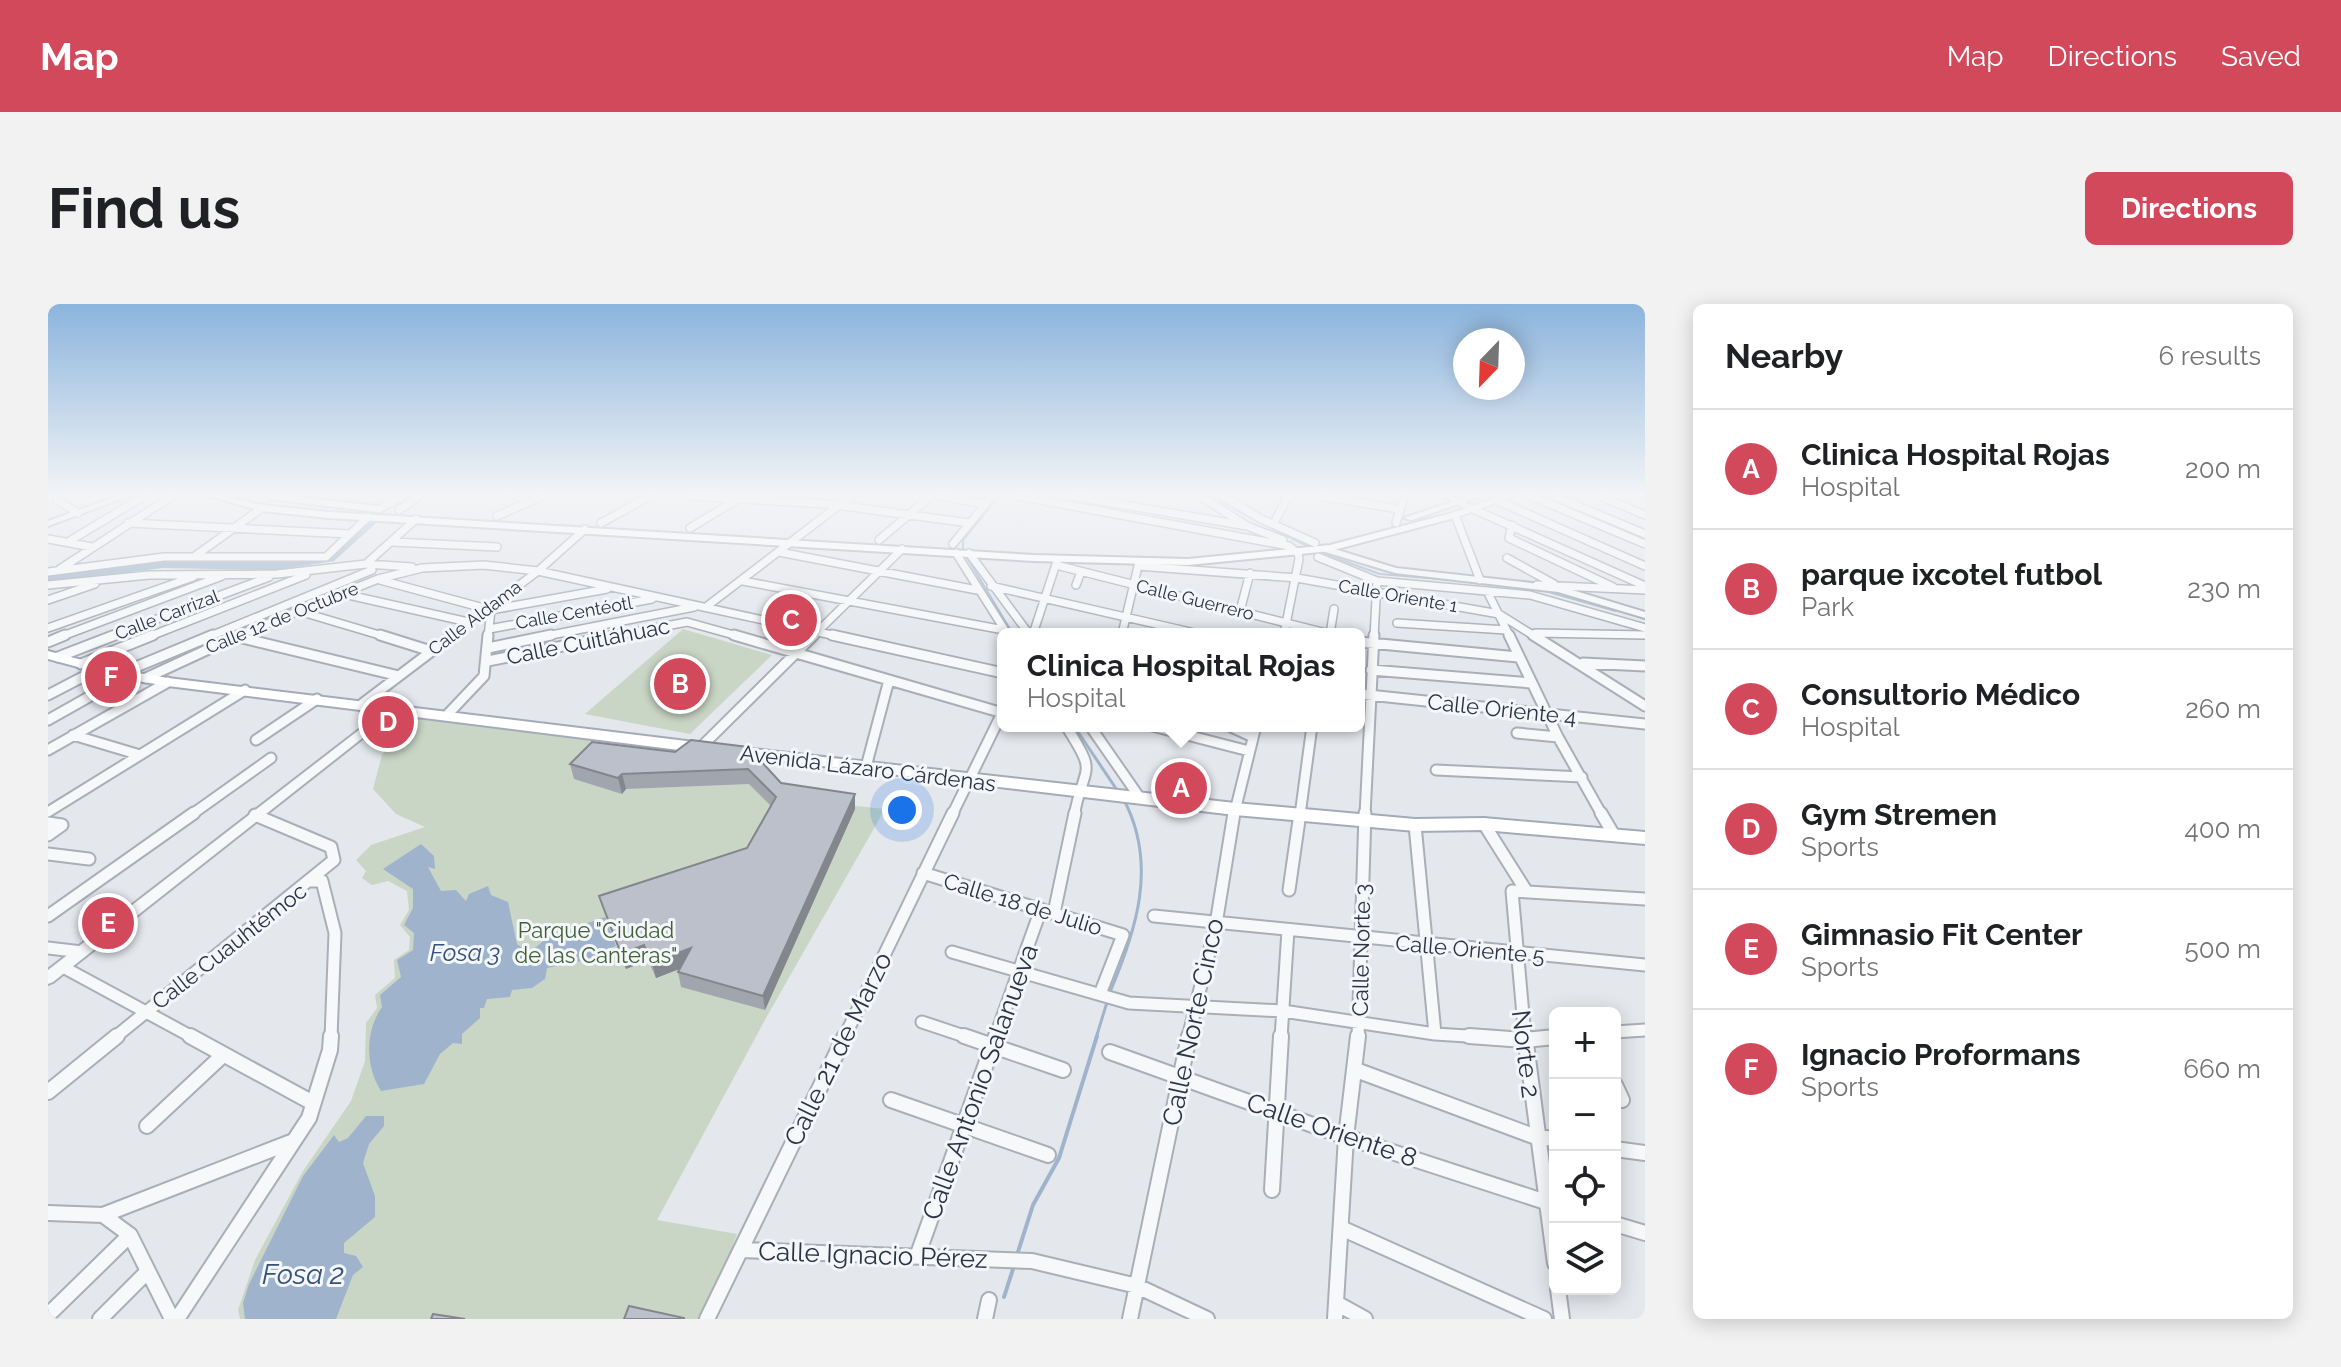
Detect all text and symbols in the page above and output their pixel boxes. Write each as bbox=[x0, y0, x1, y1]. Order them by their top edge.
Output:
text: Map bbox=[40, 34, 119, 79]
text: Map bbox=[1947, 40, 2004, 73]
text: Directions bbox=[2048, 40, 2177, 73]
text: Saved bbox=[2221, 40, 2301, 73]
button: Directions bbox=[2085, 172, 2293, 245]
text: Find us bbox=[48, 175, 240, 241]
north arrow bbox=[1453, 328, 1525, 400]
text: Nearby bbox=[1725, 336, 1843, 376]
text: 6 results bbox=[2158, 341, 2261, 371]
text: Clinica Hospital Rojas bbox=[1801, 437, 2110, 472]
text: A bbox=[1742, 454, 1760, 484]
text: 200 m bbox=[2185, 454, 2261, 484]
text: Hospital bbox=[1801, 472, 1900, 502]
text: parque ixcotel futbol bbox=[1801, 557, 2102, 592]
text: B bbox=[1742, 574, 1760, 604]
text: 230 m bbox=[2187, 574, 2261, 604]
street label: Calle Guerrero bbox=[1134, 575, 1257, 624]
street label: Calle Oriente 1 bbox=[1337, 575, 1460, 616]
street label: Calle Aldama bbox=[424, 576, 525, 659]
street label: Calle 12 de Octubre bbox=[202, 577, 362, 658]
street label: Calle Carrizal bbox=[112, 585, 222, 644]
pin: C bbox=[765, 590, 817, 650]
street label: Calle Centéotl bbox=[514, 592, 634, 633]
text: Park bbox=[1801, 592, 1854, 622]
street label: Calle Cuitláhuac bbox=[504, 612, 672, 670]
popup bbox=[997, 628, 1365, 732]
pin: F bbox=[85, 647, 137, 707]
text: Clinica Hospital Rojas bbox=[1027, 648, 1335, 683]
pin: B bbox=[654, 654, 706, 714]
text: Consultorio Médico bbox=[1801, 677, 2080, 712]
text: Hospital bbox=[1027, 683, 1125, 713]
street label: Calle Oriente 4 bbox=[1426, 688, 1578, 730]
pin: D bbox=[362, 692, 414, 752]
text: C bbox=[1742, 694, 1760, 724]
text: 260 m bbox=[2185, 694, 2261, 724]
text: Hospital bbox=[1801, 712, 1900, 742]
street label: Avenida Lázaro Cárdenas bbox=[739, 739, 997, 797]
pin: A bbox=[1155, 758, 1207, 818]
your location bbox=[882, 790, 922, 830]
text: Gym Stremen bbox=[1801, 797, 1997, 832]
text: D bbox=[1742, 814, 1760, 844]
text: 400 m bbox=[2184, 814, 2261, 844]
text: Sports bbox=[1801, 832, 1879, 862]
street label: Calle 18 de Julio bbox=[940, 867, 1106, 941]
street label: Calle Cuauhtémoc bbox=[147, 878, 311, 1014]
street label: Calle Norte 3 bbox=[1347, 883, 1375, 1017]
pin: E bbox=[82, 893, 134, 953]
street label: Calle Norte Cinco bbox=[1156, 916, 1230, 1128]
park label: Parque "Ciudad de las Canteras" bbox=[515, 917, 677, 968]
text: Gimnasio Fit Center bbox=[1801, 917, 2083, 952]
street label: Calle Oriente 5 bbox=[1394, 930, 1546, 968]
text: E bbox=[1743, 934, 1759, 964]
text: 500 m bbox=[2184, 934, 2261, 964]
water label: Fosa 3 bbox=[430, 938, 500, 967]
street label: Calle Antonio Salanueva bbox=[916, 940, 1044, 1224]
street label: Calle 21 de Marzo bbox=[778, 947, 898, 1151]
text: Sports bbox=[1801, 952, 1879, 982]
map controls bbox=[1549, 1007, 1621, 1295]
button: + bbox=[1549, 1007, 1621, 1079]
street label: Norte 2 bbox=[1506, 1008, 1546, 1100]
text: Ignacio Proformans bbox=[1801, 1037, 2081, 1072]
text: F bbox=[1744, 1054, 1758, 1084]
text: 660 m bbox=[2183, 1054, 2261, 1084]
text: Sports bbox=[1801, 1072, 1879, 1102]
button: − bbox=[1549, 1079, 1621, 1151]
street label: Calle Oriente 8 bbox=[1243, 1087, 1421, 1173]
button: locate bbox=[1549, 1151, 1621, 1223]
button: layers bbox=[1549, 1223, 1621, 1295]
street label: Calle Ignacio Pérez bbox=[758, 1236, 988, 1274]
water label: Fosa 2 bbox=[262, 1258, 344, 1291]

